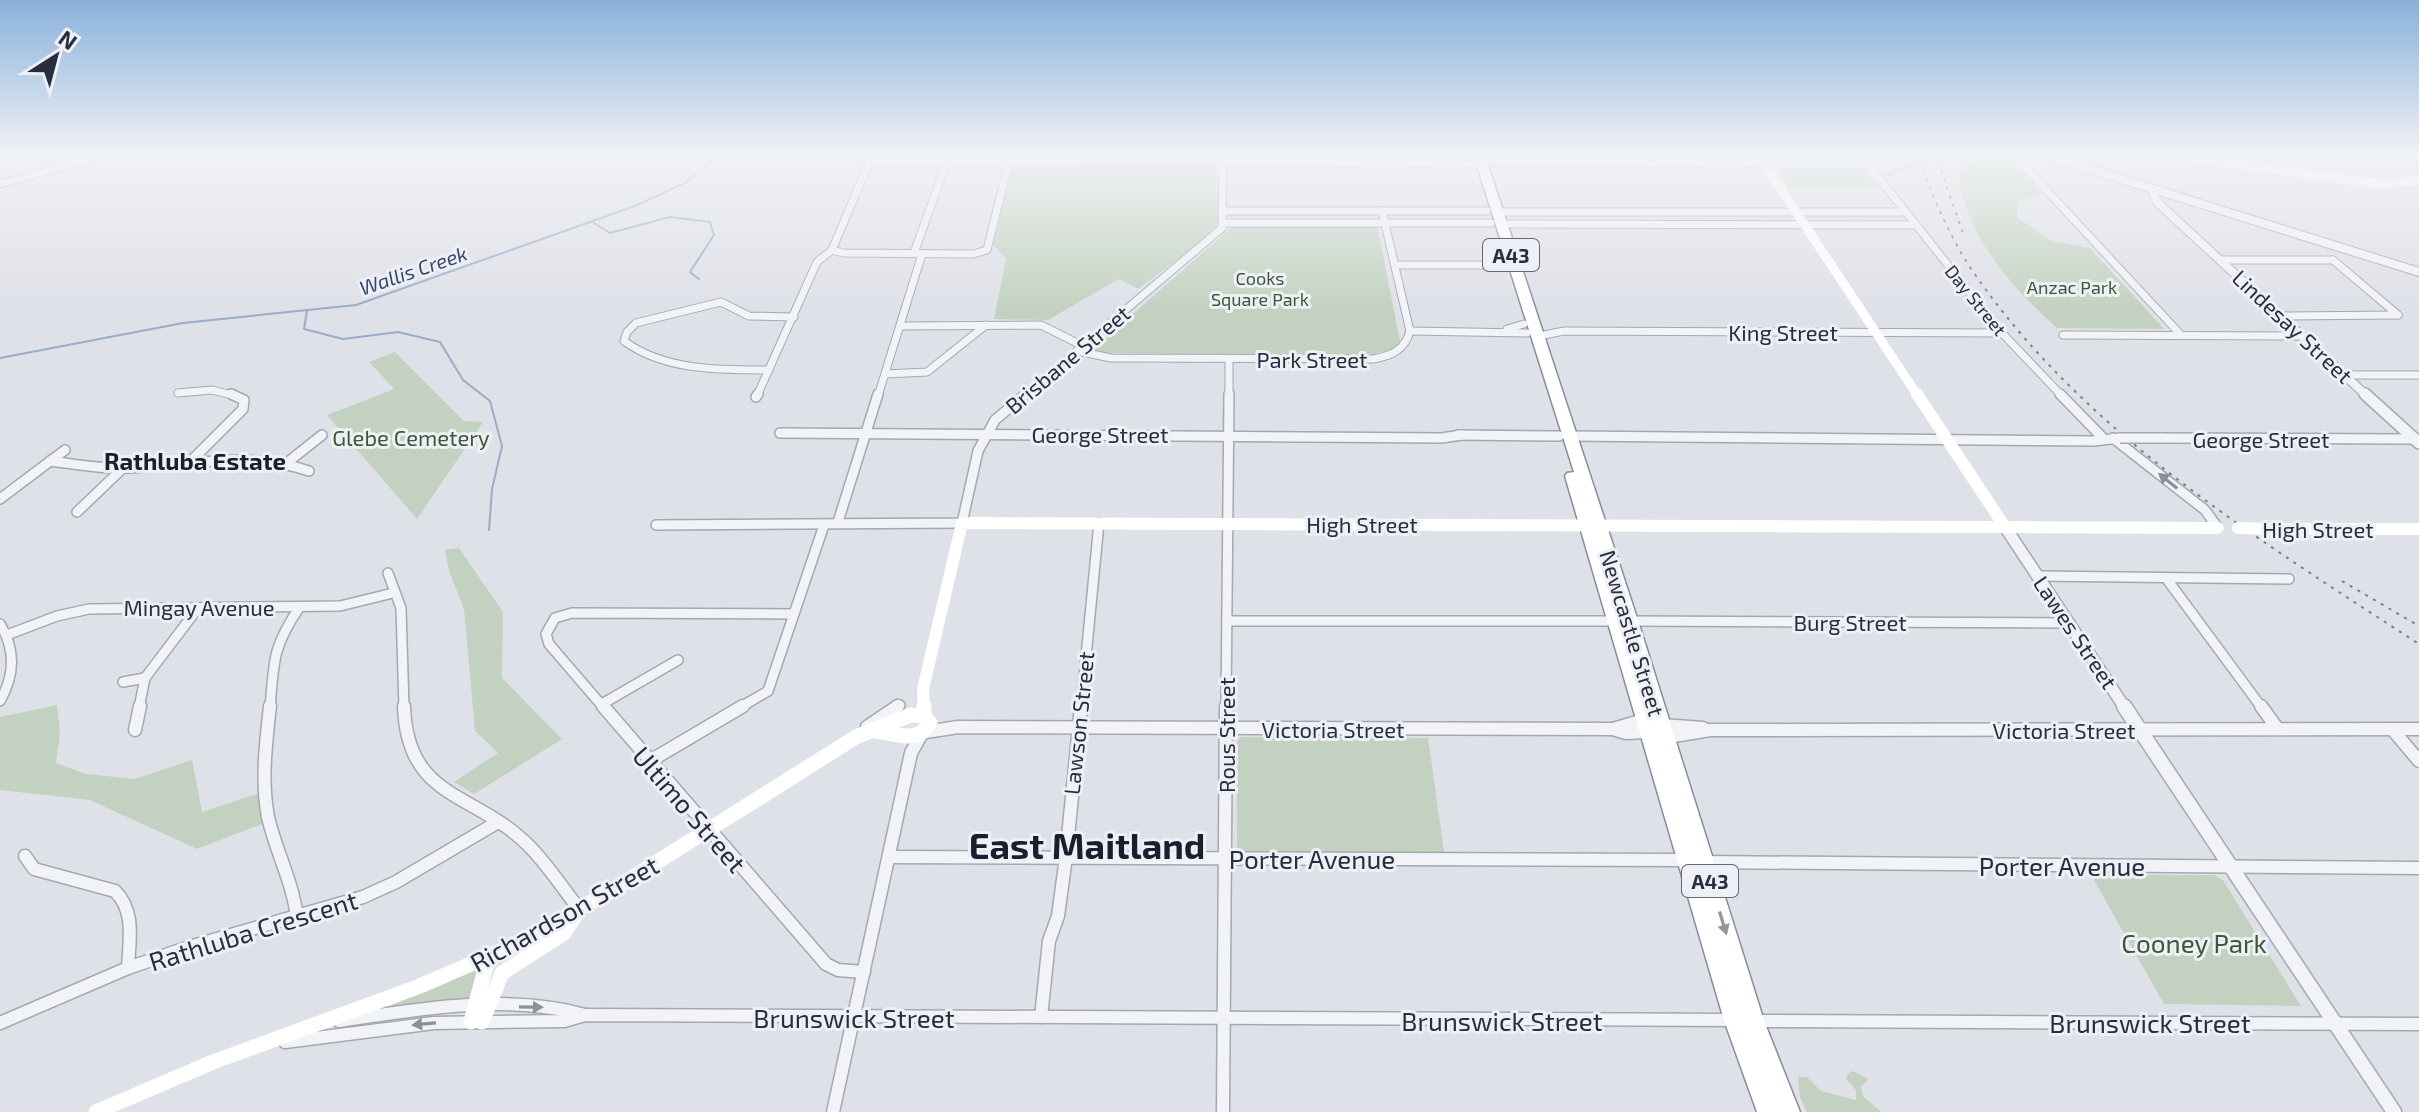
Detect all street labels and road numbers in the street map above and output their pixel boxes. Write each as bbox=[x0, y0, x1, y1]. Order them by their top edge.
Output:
road number: A43 bbox=[1483, 239, 1539, 271]
street label: Day Street bbox=[1941, 260, 2011, 340]
street label: Lindesay Street bbox=[2228, 264, 2358, 388]
street label: Brisbane Street bbox=[1000, 299, 1134, 419]
street label: King Street bbox=[1728, 319, 1838, 345]
street label: Park Street bbox=[1257, 346, 1367, 372]
street label: George Street bbox=[1032, 421, 1168, 447]
street label: George Street bbox=[2193, 426, 2329, 452]
street label: High Street bbox=[1306, 511, 1418, 537]
street label: High Street bbox=[2262, 516, 2374, 542]
street label: Newcastle Street bbox=[1595, 547, 1671, 719]
street label: Lawes Street bbox=[2029, 571, 2123, 693]
street label: Mingay Avenue bbox=[123, 594, 275, 620]
street label: Burg Street bbox=[1793, 609, 1907, 635]
street label: Lawson Street bbox=[1058, 650, 1098, 796]
street label: Rous Street bbox=[1213, 677, 1239, 793]
street label: Victoria Street bbox=[1262, 716, 1404, 742]
street label: Victoria Street bbox=[1993, 717, 2135, 743]
street label: Ultimo Street bbox=[627, 740, 753, 878]
street label: Porter Avenue bbox=[1229, 843, 1395, 874]
street label: Richardson Street bbox=[464, 848, 664, 978]
street label: Porter Avenue bbox=[1979, 850, 2145, 881]
road number: A43 bbox=[1682, 865, 1738, 897]
street label: Rathluba Crescent bbox=[145, 884, 361, 976]
street label: Brunswick Street bbox=[753, 1002, 955, 1033]
street label: Brunswick Street bbox=[1401, 1005, 1603, 1036]
street label: Brunswick Street bbox=[2049, 1007, 2251, 1038]

